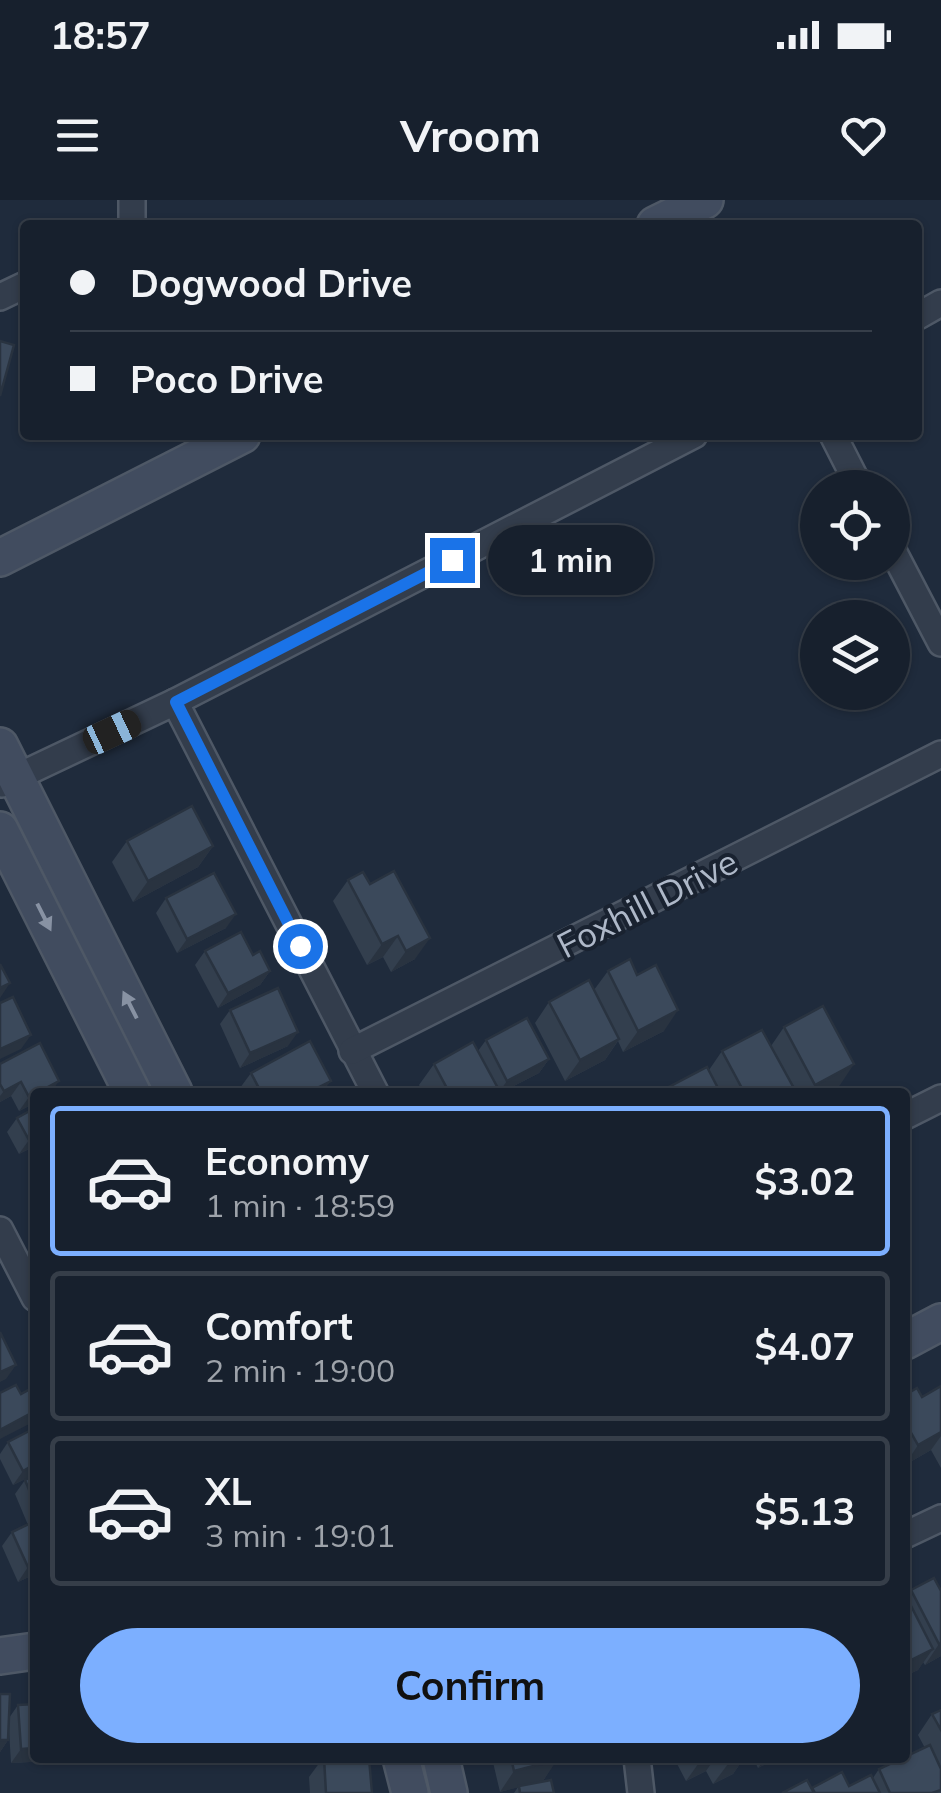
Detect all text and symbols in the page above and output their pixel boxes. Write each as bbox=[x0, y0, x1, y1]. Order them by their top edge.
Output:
text: 18:57 bbox=[50, 11, 151, 59]
text: Vroom bbox=[400, 107, 541, 163]
icon: menu bbox=[50, 108, 105, 163]
icon: heart bbox=[836, 108, 891, 163]
text: Dogwood Drive bbox=[130, 259, 412, 307]
text: Poco Drive bbox=[130, 355, 323, 403]
map controls bbox=[800, 470, 910, 710]
button: locate bbox=[800, 470, 910, 580]
callout: 1 min bbox=[487, 525, 652, 595]
route end bbox=[430, 538, 475, 583]
text: 1 min bbox=[528, 540, 613, 580]
button: layers bbox=[800, 600, 910, 710]
car bbox=[78, 706, 146, 758]
street label: Foxhill Drive bbox=[549, 839, 745, 967]
one-way arrow bbox=[35, 902, 52, 931]
route start bbox=[278, 924, 323, 969]
one-way arrow bbox=[122, 991, 139, 1020]
icon: car bbox=[85, 1136, 175, 1226]
text: Economy bbox=[205, 1137, 369, 1185]
text: $3.02 bbox=[754, 1157, 855, 1205]
text: 1 min · 18:59 bbox=[205, 1185, 395, 1225]
icon: car bbox=[85, 1301, 175, 1391]
text: Comfort bbox=[205, 1302, 353, 1350]
text: $4.07 bbox=[754, 1322, 855, 1370]
text: 2 min · 19:00 bbox=[205, 1350, 395, 1390]
icon: car bbox=[85, 1466, 175, 1556]
text: XL bbox=[205, 1467, 252, 1515]
text: $5.13 bbox=[754, 1487, 855, 1535]
text: 3 min · 19:01 bbox=[205, 1515, 395, 1555]
button: Confirm bbox=[80, 1628, 860, 1743]

